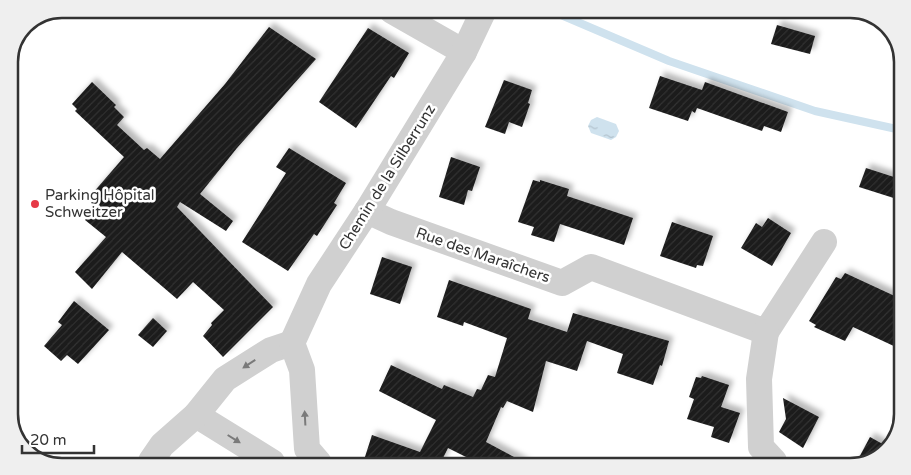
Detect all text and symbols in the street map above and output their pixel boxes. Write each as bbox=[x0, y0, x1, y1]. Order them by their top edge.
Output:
street label: Chemin de la Silberrunz bbox=[335, 101, 439, 253]
place label: Parking Hôpital Schweitzer bbox=[45, 186, 155, 221]
marker: Parking Hôpital Schweitzer bbox=[29, 198, 41, 210]
street label: Rue des Maraîchers bbox=[414, 224, 552, 286]
one-way arrow bbox=[242, 359, 256, 369]
one-way arrow bbox=[301, 410, 309, 426]
scale bar bbox=[22, 422, 95, 454]
text: 20 m bbox=[30, 431, 67, 449]
one-way arrow bbox=[228, 434, 241, 443]

